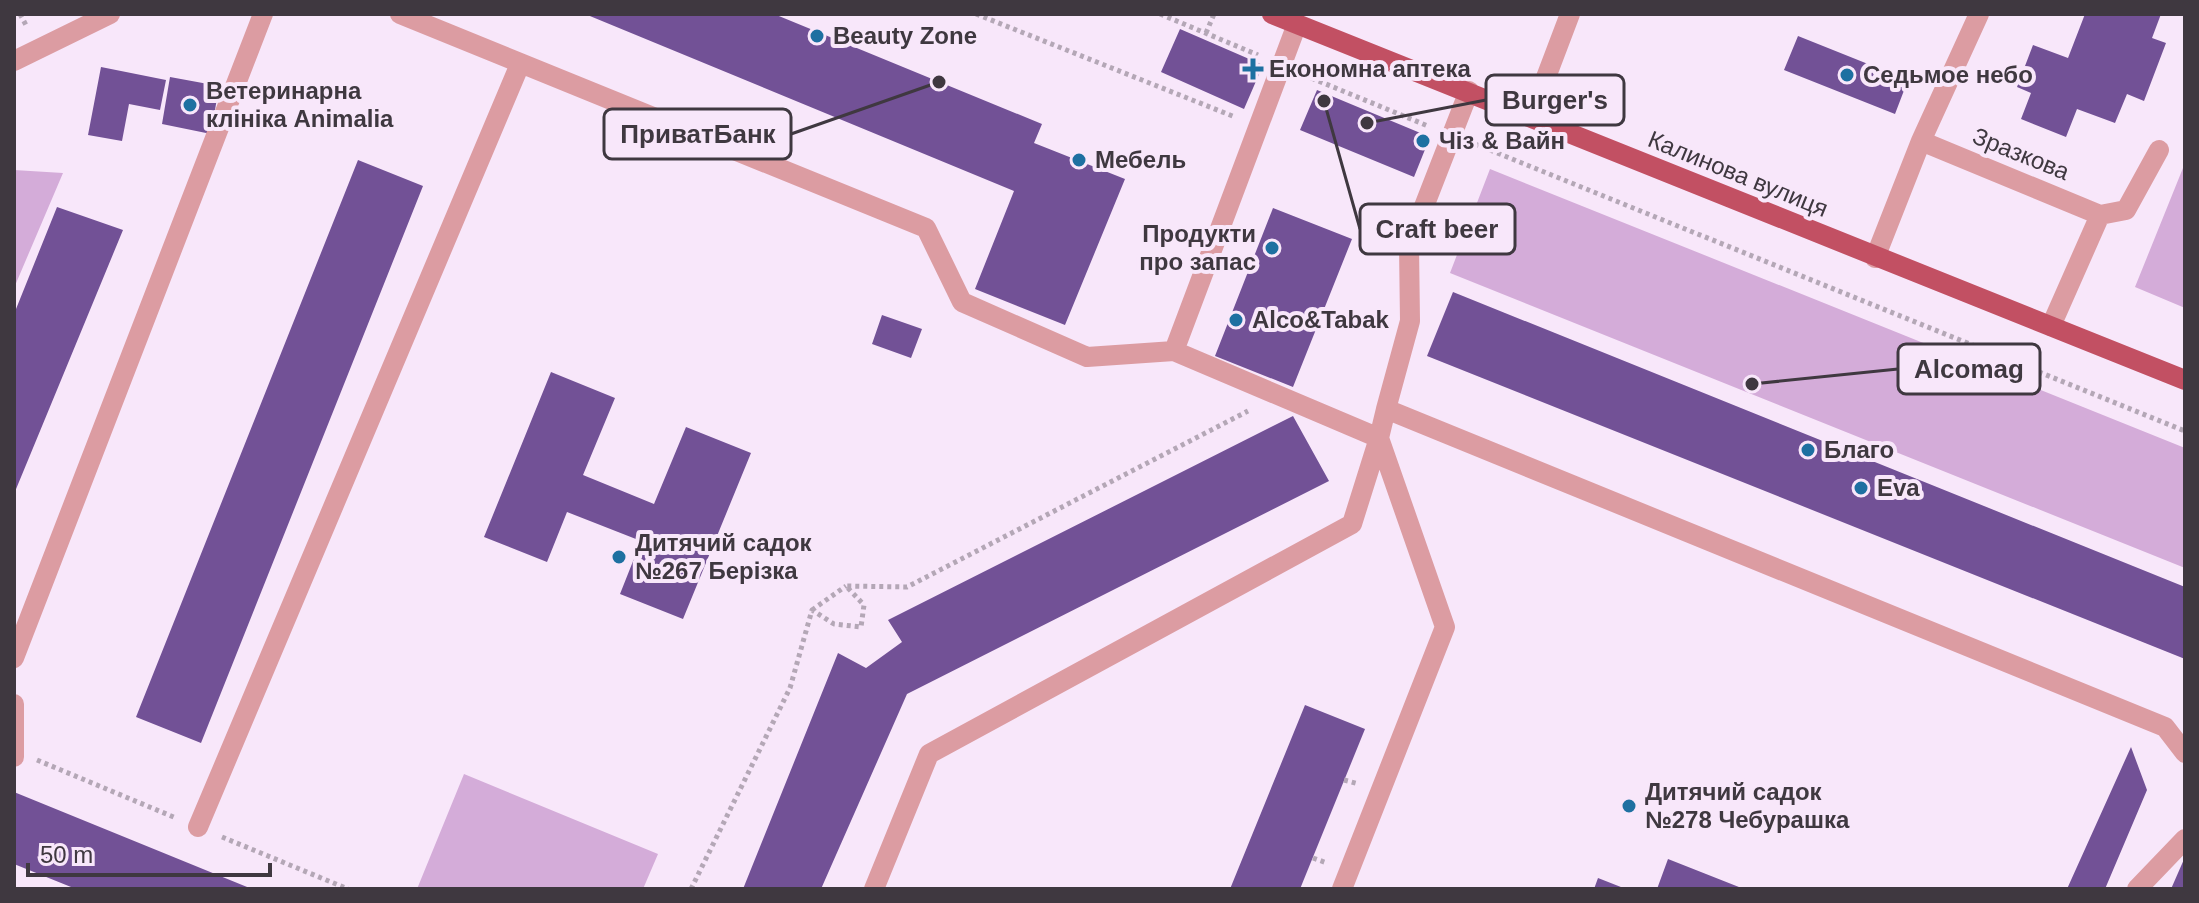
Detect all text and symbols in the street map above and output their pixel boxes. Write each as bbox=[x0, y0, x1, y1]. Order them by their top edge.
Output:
place label: Beauty Zone bbox=[833, 22, 977, 49]
marker: Beauty Zone bbox=[808, 27, 826, 45]
place label: Економна аптека bbox=[1269, 55, 1471, 82]
marker: Економна аптека bbox=[1244, 60, 1262, 78]
place label: Седьмое небо bbox=[1863, 61, 2033, 88]
marker: Седьмое небо bbox=[1838, 66, 1856, 84]
callout: Burger's bbox=[1486, 75, 1624, 125]
place label: Ветеринарна клініка Animalia bbox=[206, 77, 394, 132]
text: Burger's bbox=[1502, 85, 1608, 115]
marker: Ветеринарна клініка Animalia bbox=[181, 96, 199, 114]
callout: ПриватБанк bbox=[604, 109, 791, 159]
text: ПриватБанк bbox=[620, 119, 777, 149]
street label: Зразкова bbox=[1969, 122, 2074, 185]
street label: Калинова вулиця bbox=[1644, 125, 1832, 222]
place label: Чіз & Вайн bbox=[1439, 127, 1565, 154]
marker: Чіз & Вайн bbox=[1414, 132, 1432, 150]
place label: Мебель bbox=[1095, 146, 1186, 173]
marker: Мебель bbox=[1070, 151, 1088, 169]
callout: Craft beer bbox=[1360, 204, 1515, 254]
text: Craft beer bbox=[1376, 214, 1498, 244]
place label: Продукти про запас bbox=[1139, 220, 1256, 275]
marker: Продукти про запас bbox=[1263, 239, 1281, 257]
place label: Alco&Tabak bbox=[1252, 306, 1390, 333]
marker: Alco&Tabak bbox=[1227, 311, 1245, 329]
callout: Alcomag bbox=[1898, 344, 2040, 394]
text: Alcomag bbox=[1914, 354, 2024, 384]
place label: Благо bbox=[1824, 436, 1894, 463]
marker: Благо bbox=[1799, 441, 1817, 459]
place label: Eva bbox=[1877, 474, 1920, 501]
marker: Eva bbox=[1852, 479, 1870, 497]
place label: Дитячий садок №267 Берізка bbox=[635, 529, 813, 584]
marker: Дитячий садок №267 Берізка bbox=[610, 548, 628, 566]
place label: Дитячий садок №278 Чебурашка bbox=[1645, 778, 1850, 833]
marker: Дитячий садок №278 Чебурашка bbox=[1620, 797, 1638, 815]
scale bar bbox=[28, 827, 270, 877]
text: 50 m bbox=[40, 841, 93, 868]

